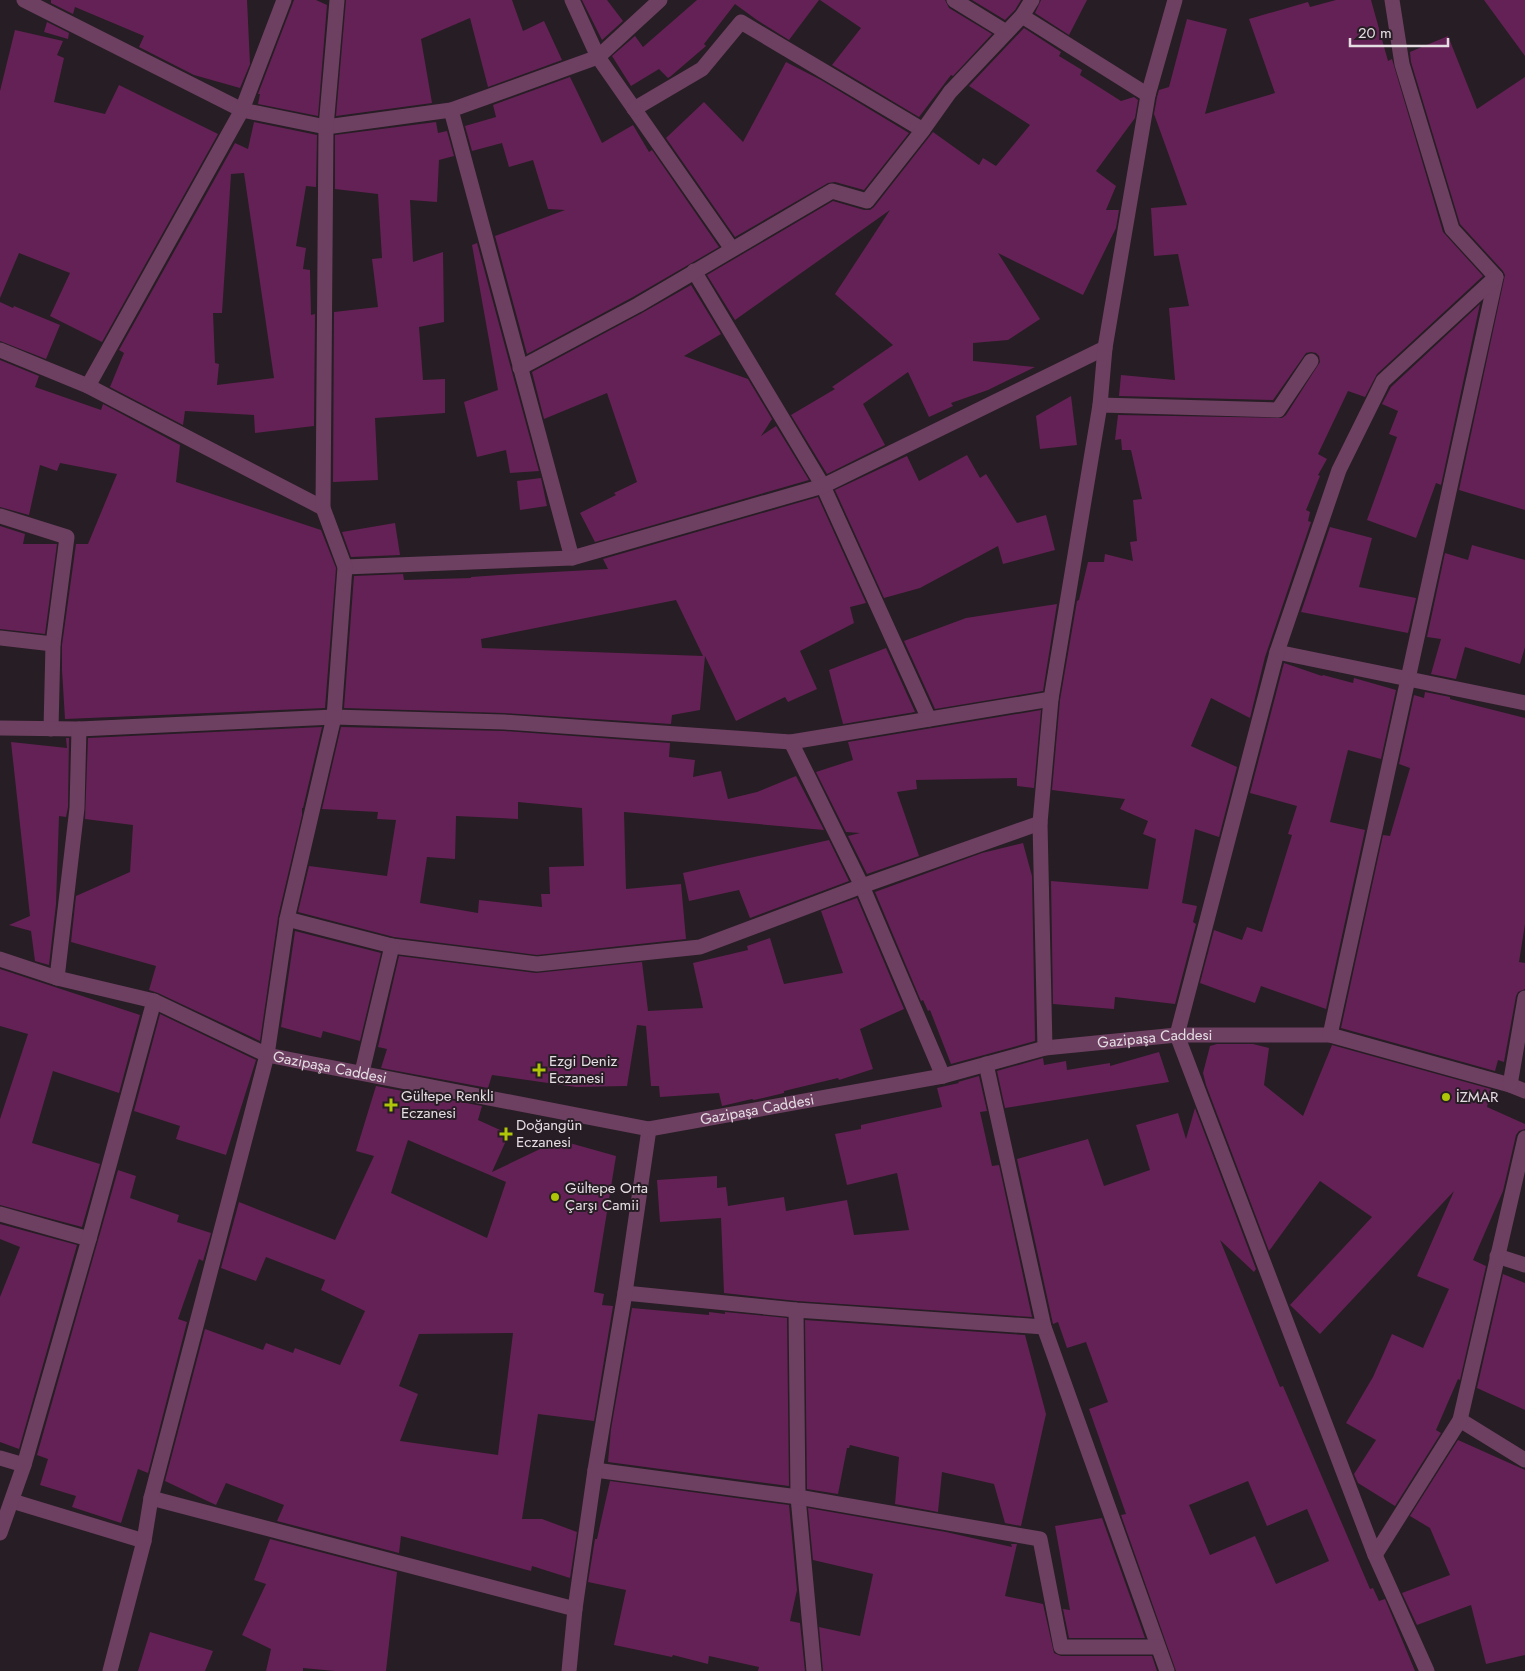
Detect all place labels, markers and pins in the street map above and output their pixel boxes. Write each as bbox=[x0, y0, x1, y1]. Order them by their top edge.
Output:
place label: Ezgi Deniz Eczanesi bbox=[549, 1050, 618, 1089]
marker: Ezgi Deniz Eczanesi bbox=[533, 1064, 545, 1076]
place label: Gültepe Renkli Eczanesi bbox=[401, 1085, 494, 1124]
place label: İZMAR bbox=[1456, 1086, 1499, 1108]
marker: İZMAR bbox=[1440, 1091, 1452, 1103]
marker: Gültepe Renkli Eczanesi bbox=[385, 1099, 397, 1111]
place label: Doğangün Eczanesi bbox=[516, 1114, 582, 1153]
marker: Doğangün Eczanesi bbox=[500, 1128, 512, 1140]
place label: Gültepe Orta Çarşı Camii bbox=[565, 1177, 648, 1216]
marker: Gültepe Orta Çarşı Camii bbox=[549, 1191, 561, 1203]

